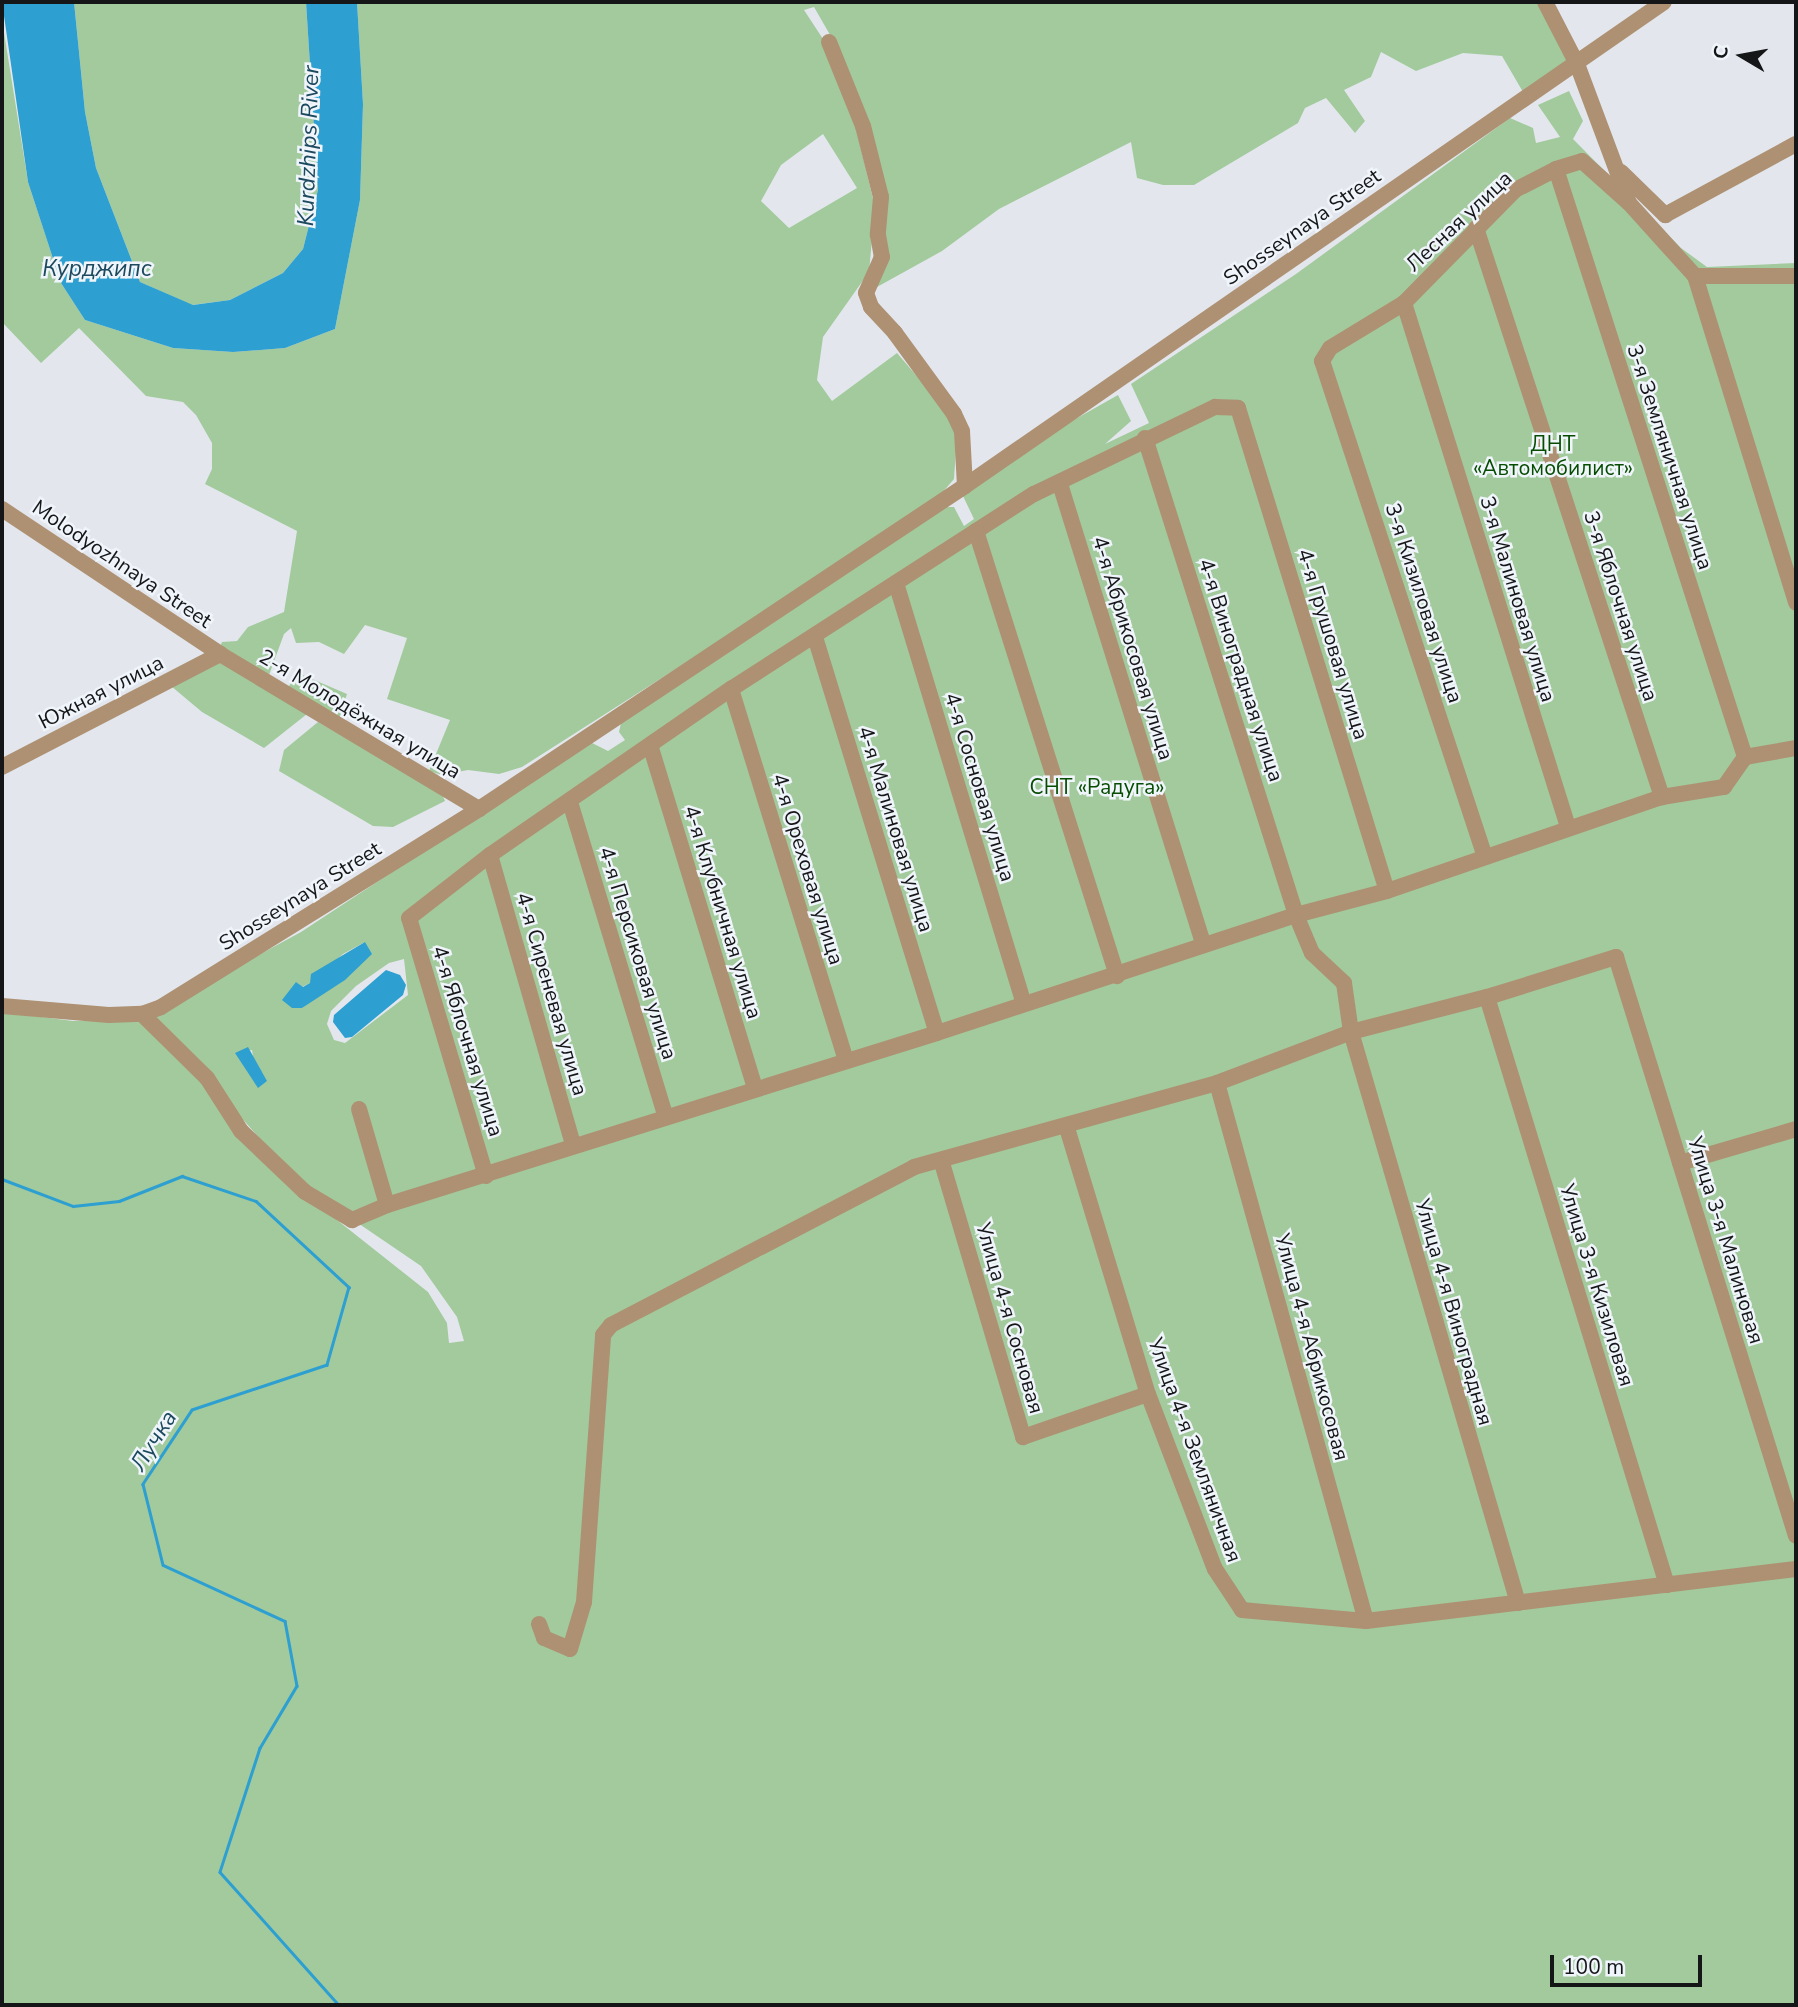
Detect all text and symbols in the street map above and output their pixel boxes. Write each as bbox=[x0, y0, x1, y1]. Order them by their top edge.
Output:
north arrow bbox=[1707, 21, 1777, 91]
text: С bbox=[1707, 44, 1735, 61]
water label: Kurdzhips River bbox=[292, 65, 326, 227]
street label: Shosseynaya Street bbox=[1219, 163, 1385, 291]
street label: Лесная улица bbox=[1401, 165, 1517, 277]
water label: Курджипс bbox=[42, 255, 152, 283]
street label: 3-я Земляничная улица bbox=[1622, 341, 1718, 573]
park label: ДНТ «Автомобилист» bbox=[1473, 431, 1633, 481]
street label: 3-я Малиновая улица bbox=[1475, 493, 1561, 705]
street label: Molodyozhnaya Street bbox=[28, 495, 216, 633]
street label: 3-я Кизиловая улица bbox=[1380, 500, 1468, 706]
street label: 3-я Яблочная улица bbox=[1578, 508, 1664, 704]
street label: 4-я Абрикосовая улица bbox=[1087, 533, 1179, 763]
street label: 4-я Грушовая улица bbox=[1292, 546, 1374, 742]
street label: 4-я Виноградная улица bbox=[1193, 555, 1289, 785]
street label: 2-я Молодёжная улица bbox=[254, 644, 466, 784]
street label: Южная улица bbox=[34, 650, 168, 734]
street label: 4-я Сосновая улица bbox=[939, 689, 1021, 885]
street label: 4-я Малиновая улица bbox=[853, 723, 939, 935]
street label: 4-я Ореховая улица bbox=[767, 770, 849, 968]
park label: СНТ «Радуга» bbox=[1030, 774, 1164, 800]
street label: 4-я Клубничная улица bbox=[679, 802, 767, 1022]
street label: Shosseynaya Street bbox=[214, 836, 386, 956]
street label: 4-я Персиковая улица bbox=[594, 844, 682, 1062]
street label: 4-я Сиреневая улица bbox=[511, 889, 593, 1099]
street label: 4-я Яблочная улица bbox=[427, 942, 509, 1140]
street label: Улица 3-я Малиновая bbox=[1682, 1133, 1770, 1347]
street label: Улица 3-я Кизиловая bbox=[1554, 1181, 1640, 1389]
street label: Улица 4-я Виноградная bbox=[1410, 1196, 1498, 1428]
street label: Улица 4-я Сосновая bbox=[971, 1219, 1049, 1417]
street label: Улица 4-я Абрикосовая bbox=[1270, 1231, 1354, 1463]
street label: Улица 4-я Земляничная bbox=[1143, 1334, 1247, 1566]
water label: Лучка bbox=[125, 1406, 183, 1476]
scale bar bbox=[1553, 1940, 1705, 1984]
text: 100 m bbox=[1563, 1953, 1624, 1981]

